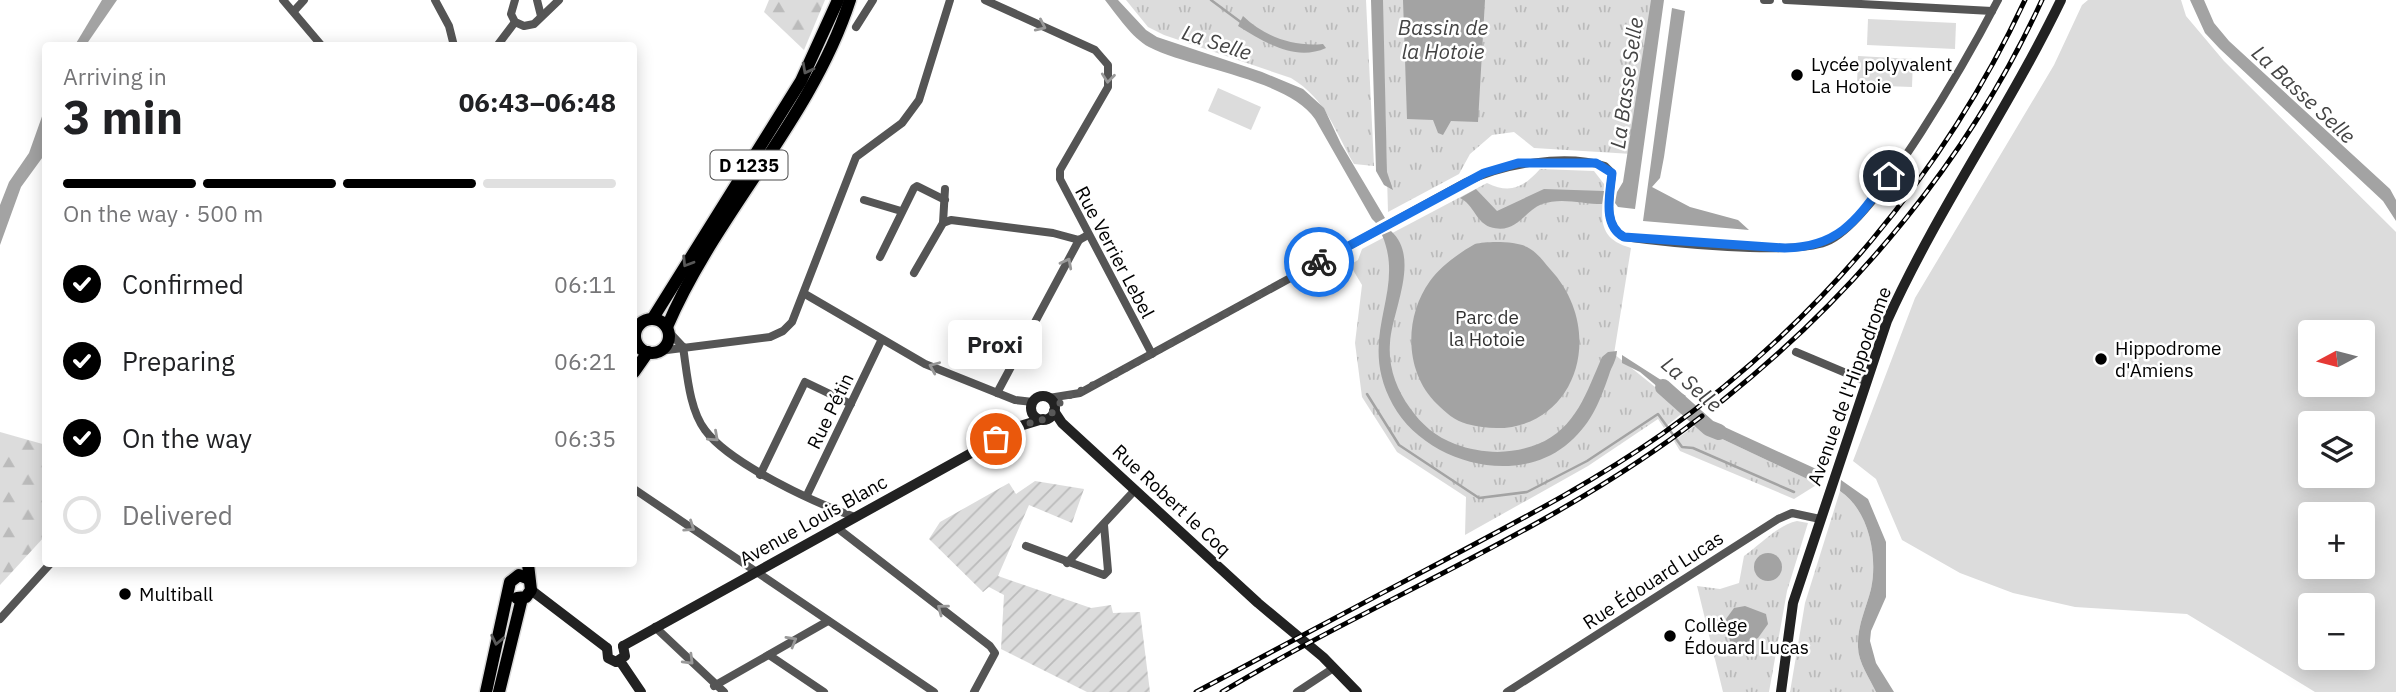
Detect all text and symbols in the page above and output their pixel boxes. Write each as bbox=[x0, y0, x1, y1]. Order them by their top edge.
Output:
water label: Bassin de la Hotoie bbox=[1398, 13, 1488, 65]
water label: La Basse Selle bbox=[1603, 15, 1649, 150]
one-way arrow bbox=[1034, 18, 1046, 32]
water label: La Selle bbox=[1179, 18, 1256, 66]
water label: La Basse Selle bbox=[2246, 39, 2362, 150]
place label: Lycée polyvalent La Hotoie bbox=[1811, 52, 1952, 98]
text: Arriving in bbox=[63, 61, 167, 91]
one-way arrow bbox=[802, 61, 816, 74]
marker: Lycée polyvalent La Hotoie bbox=[1789, 67, 1805, 83]
one-way arrow bbox=[1100, 72, 1115, 83]
text: 06:43–06:48 bbox=[459, 85, 616, 119]
text: 3 min bbox=[63, 87, 183, 147]
pin bbox=[1859, 146, 1919, 206]
road number: D 1235 bbox=[710, 150, 788, 180]
icon: home bbox=[1870, 157, 1908, 195]
street label: Rue Verrier Lebel bbox=[1070, 182, 1160, 322]
text: On the way · 500 m bbox=[63, 198, 263, 228]
courier bbox=[1284, 227, 1354, 297]
icon: bike bbox=[1300, 243, 1338, 281]
one-way arrow bbox=[683, 254, 696, 267]
one-way arrow bbox=[1058, 258, 1072, 270]
icon: check bbox=[63, 265, 101, 303]
text: Confirmed bbox=[122, 267, 244, 301]
text: 06:11 bbox=[554, 269, 616, 299]
street label: Avenue de l'Hippodrome bbox=[1802, 283, 1896, 489]
park label: Parc de la Hotoie bbox=[1449, 305, 1525, 351]
callout: Proxi bbox=[949, 320, 1043, 369]
north arrow bbox=[2298, 320, 2375, 397]
map controls bbox=[2298, 320, 2375, 670]
text: Proxi bbox=[967, 329, 1023, 359]
place label: Hippodrome d'Amiens bbox=[2115, 336, 2221, 382]
icon: check bbox=[63, 342, 101, 380]
text: Preparing bbox=[122, 344, 235, 378]
text: 06:21 bbox=[554, 346, 616, 376]
water label: La Selle bbox=[1656, 350, 1728, 418]
marker: Hippodrome d'Amiens bbox=[2093, 351, 2109, 367]
one-way arrow bbox=[928, 361, 941, 375]
street label: Rue Pétin bbox=[801, 369, 859, 453]
pin bbox=[966, 409, 1026, 469]
button: layers bbox=[2298, 411, 2375, 488]
icon: check bbox=[63, 419, 101, 457]
icon: bag bbox=[977, 420, 1015, 458]
text: On the way bbox=[122, 421, 252, 455]
text: 06:35 bbox=[554, 423, 616, 453]
one-way arrow bbox=[705, 429, 718, 441]
street label: Rue Robert le Coq bbox=[1108, 439, 1236, 561]
street label: Avenue Louis Blanc bbox=[735, 469, 891, 571]
text: Delivered bbox=[122, 498, 233, 532]
button: + bbox=[2298, 502, 2375, 579]
one-way arrow bbox=[682, 519, 695, 531]
street label: Rue Édouard Lucas bbox=[1578, 526, 1728, 634]
place label: Multiball bbox=[139, 582, 213, 606]
marker: Multiball bbox=[117, 586, 133, 602]
button: − bbox=[2298, 593, 2375, 670]
one-way arrow bbox=[938, 605, 950, 618]
place label: Collège Édouard Lucas bbox=[1684, 613, 1809, 659]
marker: Collège Édouard Lucas bbox=[1662, 628, 1678, 644]
one-way arrow bbox=[491, 634, 506, 646]
one-way arrow bbox=[785, 636, 798, 649]
one-way arrow bbox=[680, 652, 693, 665]

